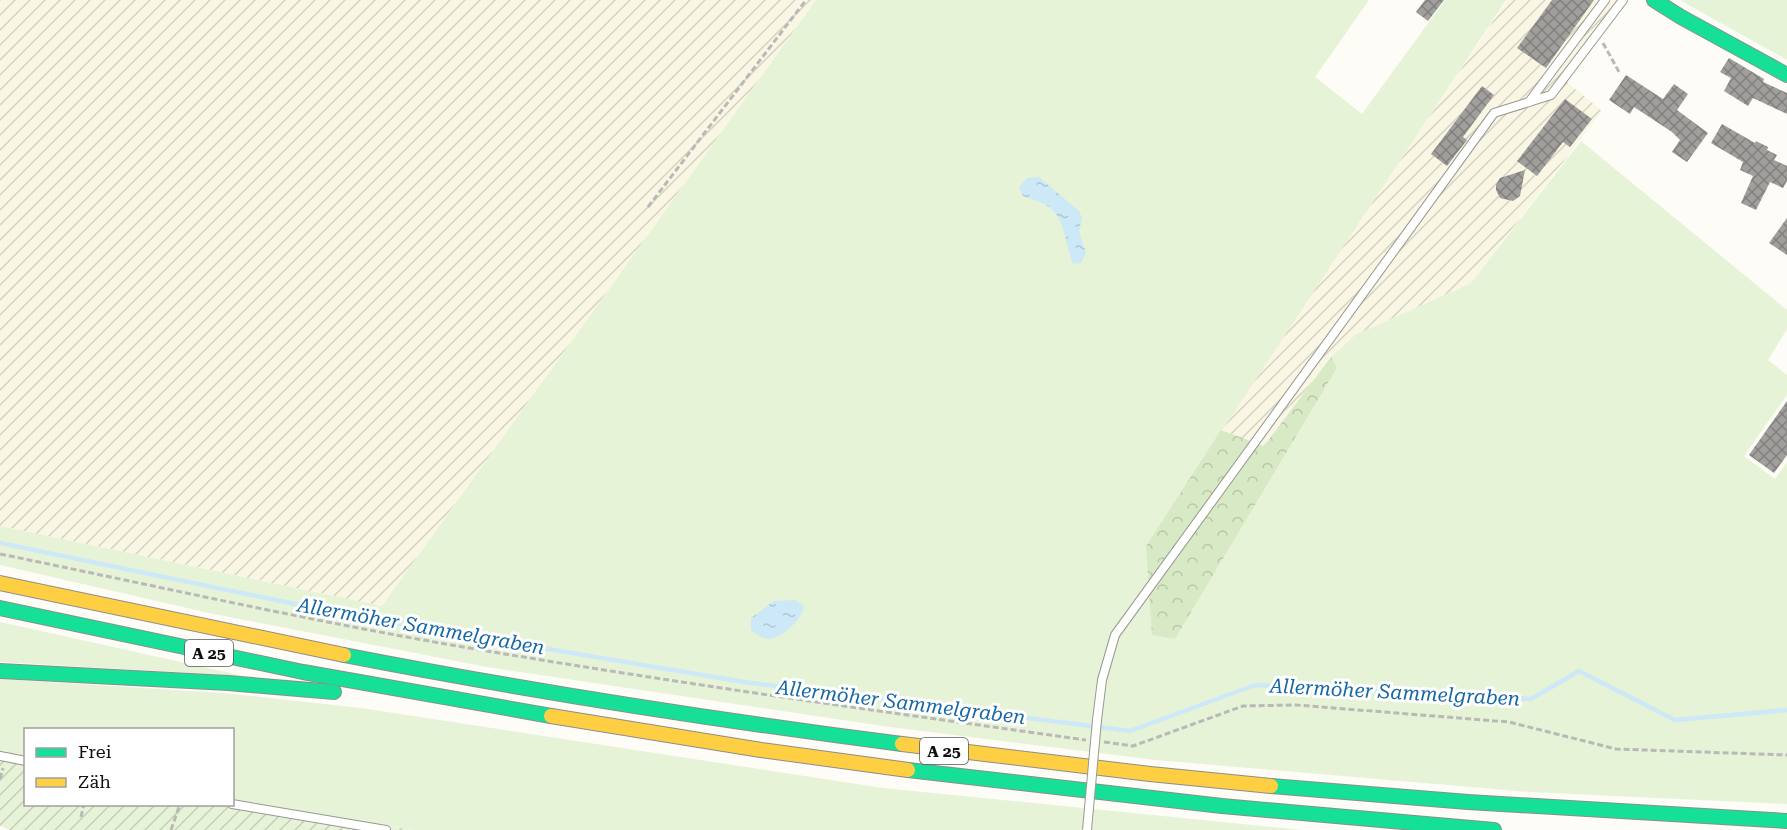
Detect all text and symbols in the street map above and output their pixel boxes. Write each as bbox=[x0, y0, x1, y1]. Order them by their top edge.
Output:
water label: Allermöher Sammelgraben bbox=[295, 592, 546, 660]
road number: A 25 bbox=[185, 640, 233, 666]
water label: Allermöher Sammelgraben bbox=[1268, 673, 1521, 711]
water label: Allermöher Sammelgraben bbox=[774, 675, 1027, 729]
legend bbox=[24, 728, 234, 806]
road number: A 25 bbox=[920, 738, 968, 764]
text: Frei bbox=[78, 741, 112, 762]
text: Zäh bbox=[78, 771, 111, 792]

